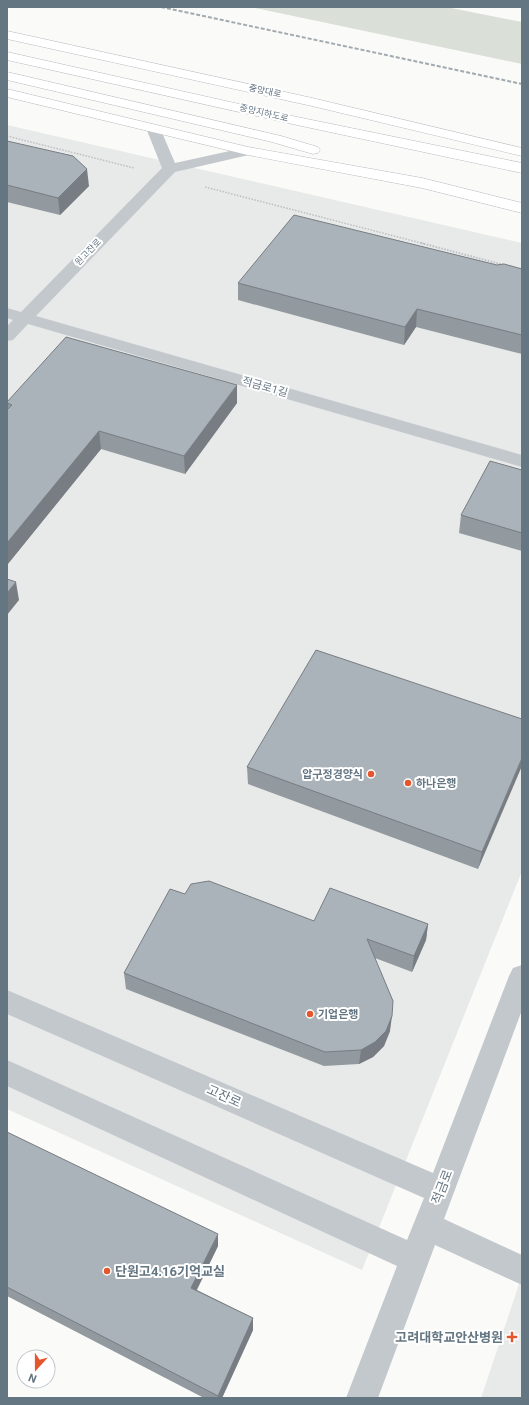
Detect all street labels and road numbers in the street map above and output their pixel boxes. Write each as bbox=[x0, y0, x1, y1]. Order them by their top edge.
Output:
street label: 중앙대로 bbox=[248, 83, 282, 99]
street label: 중앙지하도로 bbox=[239, 103, 289, 123]
street label: 원고잔로 bbox=[73, 237, 103, 267]
street label: 적금로1길 bbox=[241, 374, 289, 400]
street label: 고잔로 bbox=[205, 1082, 243, 1110]
street label: 적금로 bbox=[429, 1168, 455, 1206]

